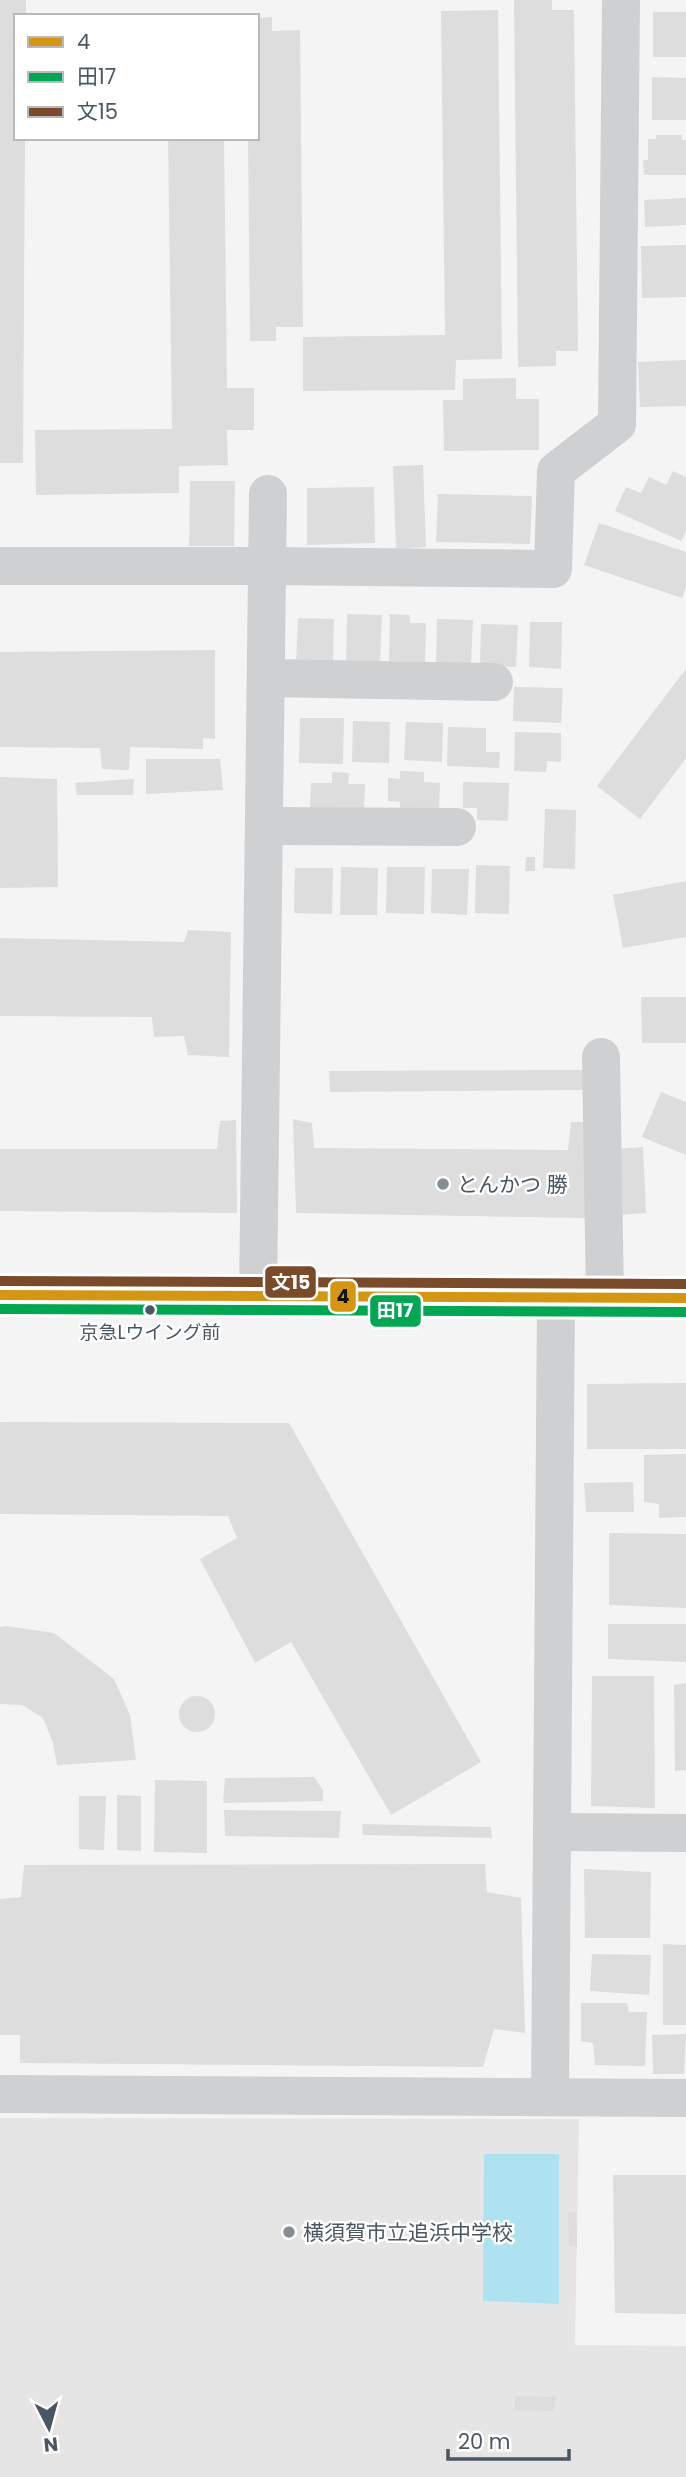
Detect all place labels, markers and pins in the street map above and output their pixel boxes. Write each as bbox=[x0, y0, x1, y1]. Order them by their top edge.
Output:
place label: とんかつ 勝 bbox=[457, 1170, 568, 1199]
marker: とんかつ 勝 bbox=[435, 1176, 451, 1192]
marker: 京急Lウイング前 bbox=[143, 1303, 157, 1317]
place label: 京急Lウイング前 bbox=[79, 1319, 221, 1346]
place label: 横須賀市立追浜中学校 bbox=[303, 2218, 513, 2247]
marker: 横須賀市立追浜中学校 bbox=[281, 2224, 297, 2240]

